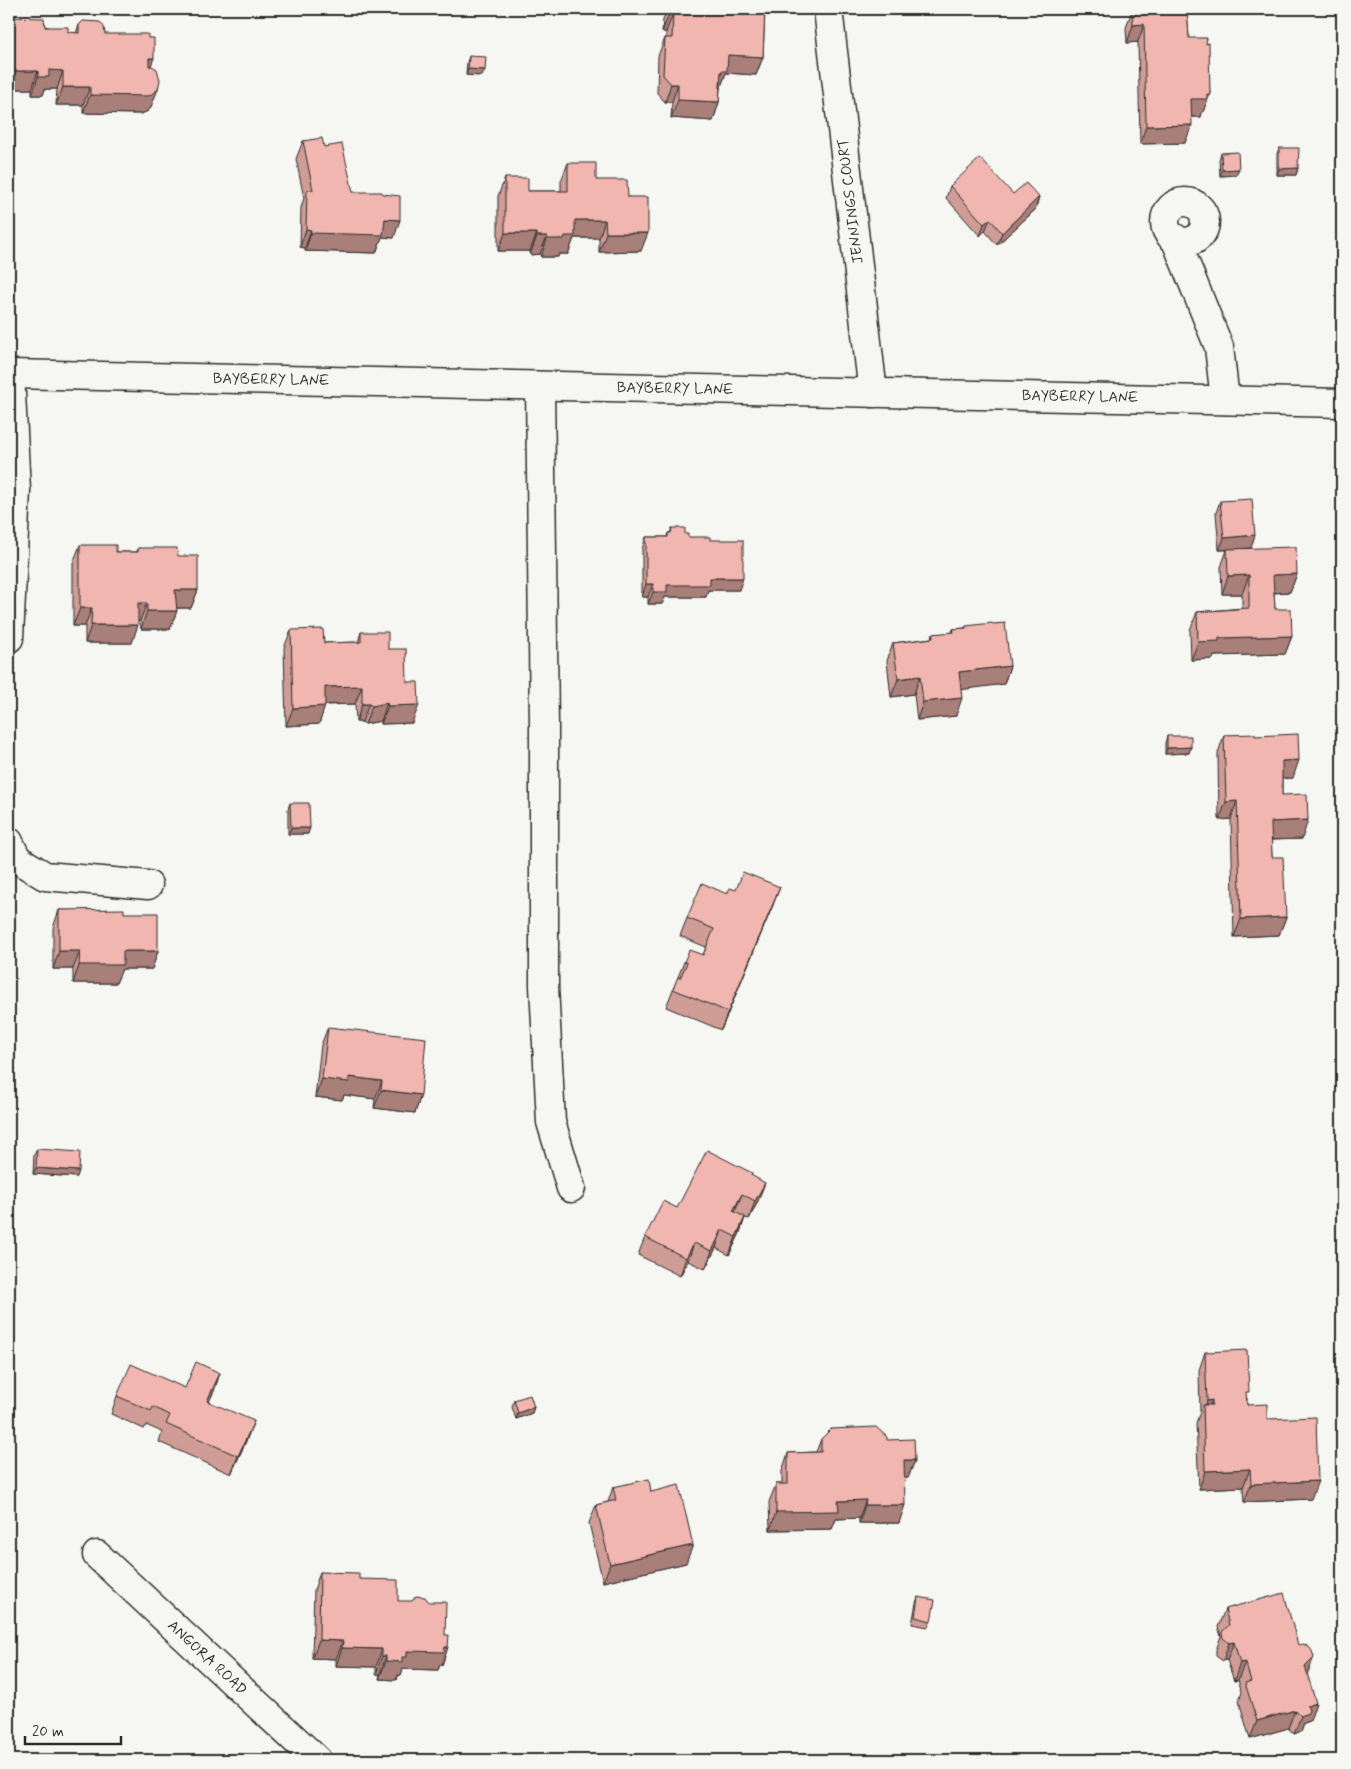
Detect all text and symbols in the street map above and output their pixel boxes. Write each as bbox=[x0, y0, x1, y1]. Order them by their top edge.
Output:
street label: JENNINGS COURT bbox=[833, 137, 869, 265]
street label: BAYBERRY LANE bbox=[213, 369, 330, 391]
street label: BAYBERRY LANE bbox=[617, 378, 734, 400]
street label: BAYBERRY LANE bbox=[1022, 386, 1139, 408]
street label: ANGORA ROAD bbox=[163, 1616, 251, 1700]
scale bar bbox=[25, 1714, 121, 1746]
text: 20 m bbox=[32, 1722, 64, 1742]

